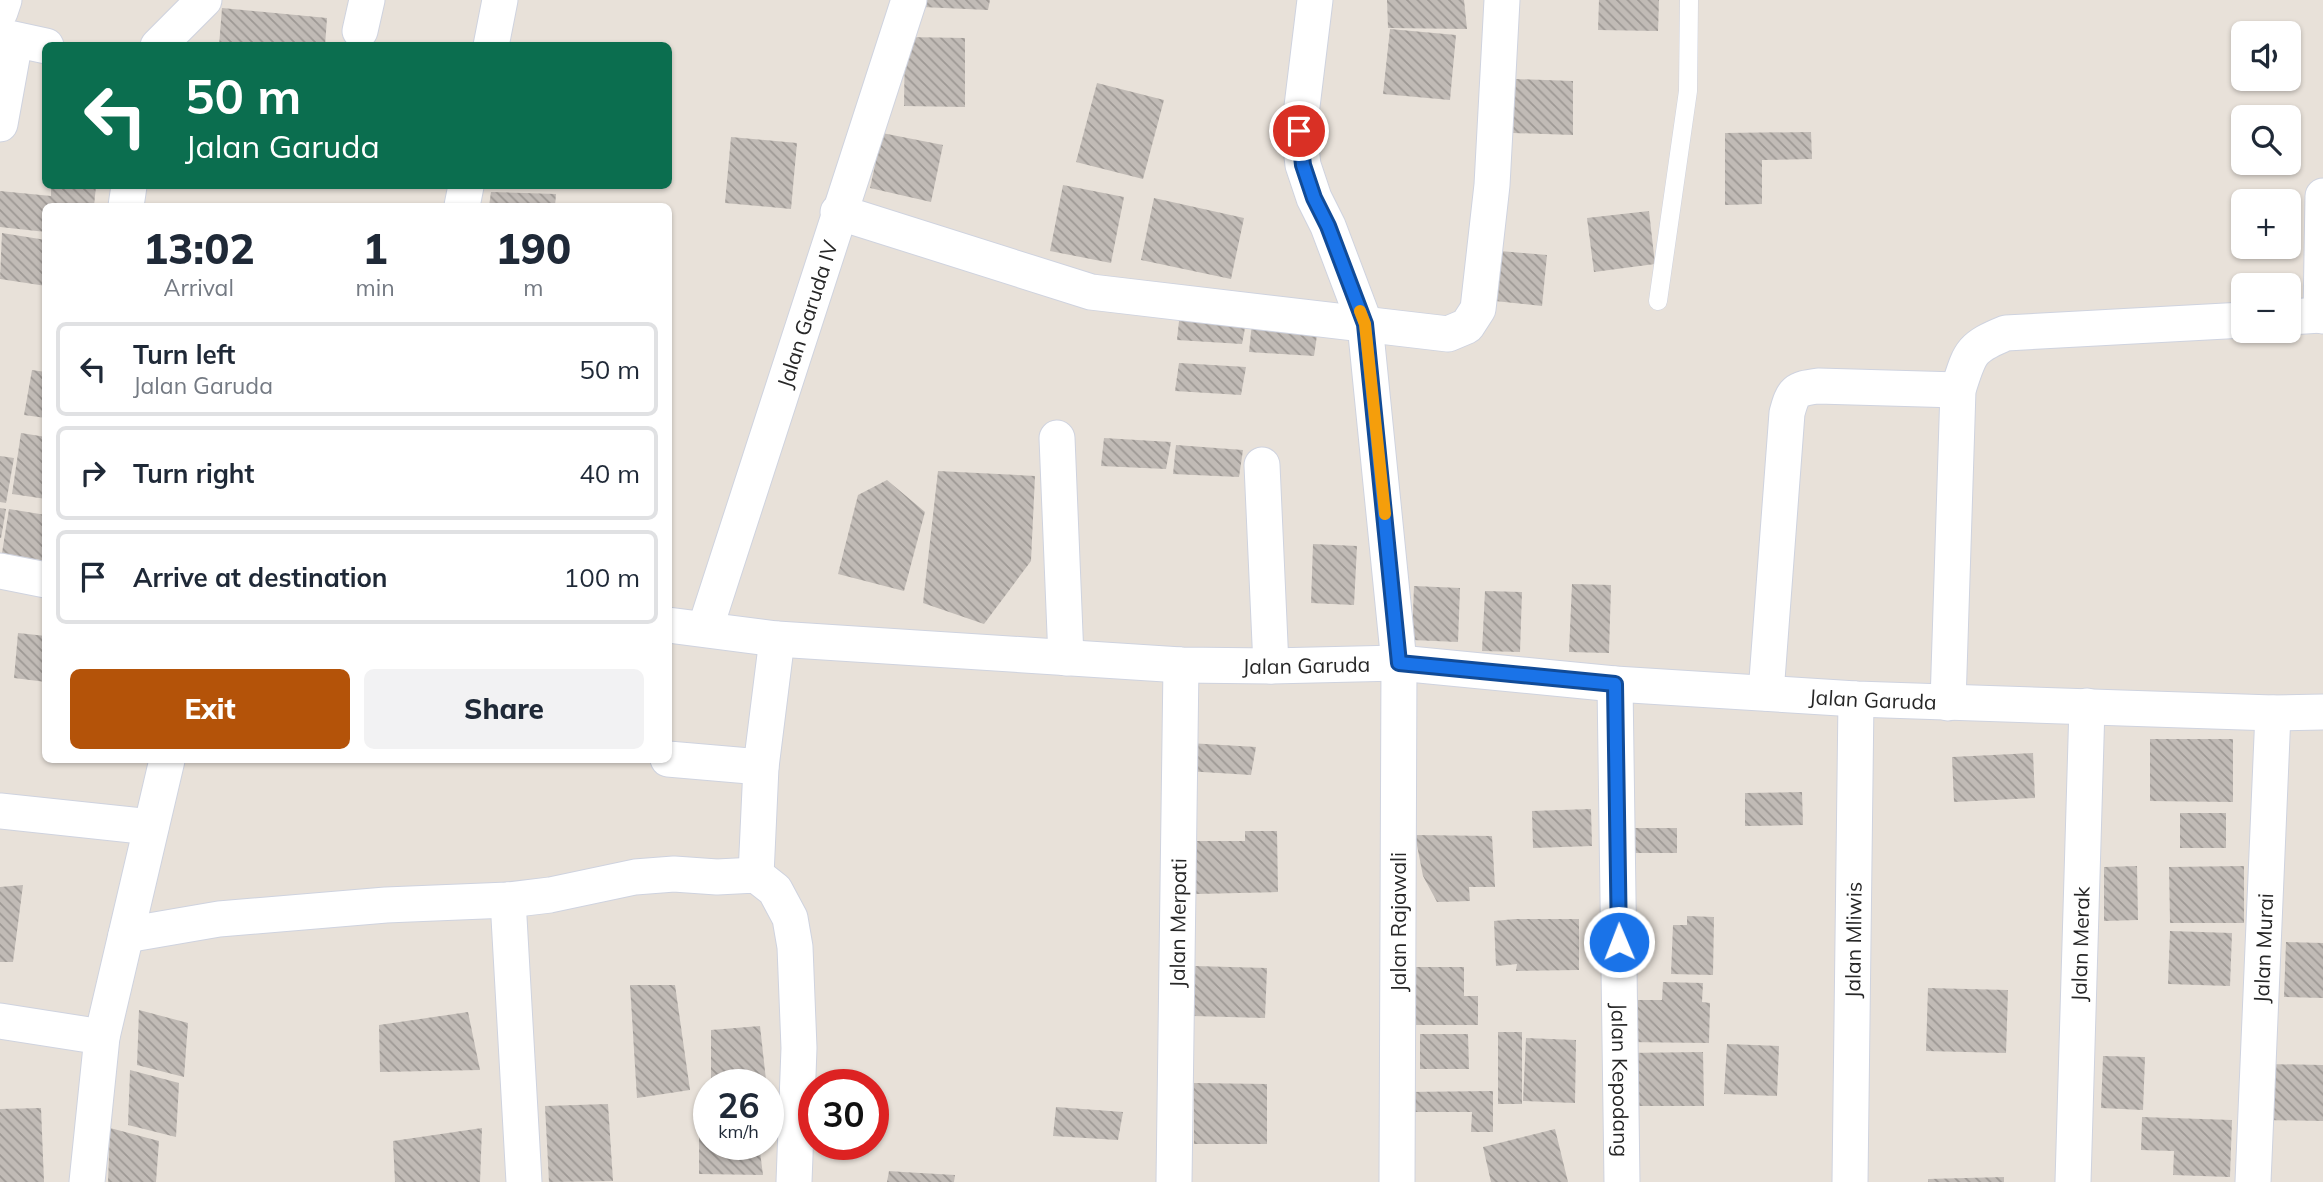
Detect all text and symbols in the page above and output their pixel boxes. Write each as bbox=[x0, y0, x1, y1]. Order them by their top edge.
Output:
map controls bbox=[2231, 21, 2301, 343]
button: sound bbox=[2231, 21, 2301, 91]
text: 50 m bbox=[185, 65, 301, 126]
icon: left bbox=[70, 70, 161, 161]
pin bbox=[1269, 101, 1329, 161]
button: search bbox=[2231, 105, 2301, 175]
icon: arrive bbox=[1280, 112, 1318, 150]
text: Jalan Garuda bbox=[185, 126, 380, 166]
button: + bbox=[2231, 189, 2301, 259]
text: 13:02 bbox=[143, 222, 255, 275]
text: 1 bbox=[362, 222, 388, 275]
text: 190 bbox=[496, 222, 571, 275]
street label: Jalan Garuda IV bbox=[771, 237, 843, 391]
text: Arrival bbox=[164, 273, 234, 302]
text: min bbox=[355, 273, 395, 302]
text: m bbox=[523, 273, 543, 302]
button: − bbox=[2231, 273, 2301, 343]
text: Turn left bbox=[133, 338, 235, 371]
icon: left bbox=[74, 350, 112, 388]
text: 50 m bbox=[579, 353, 640, 386]
text: Jalan Garuda bbox=[133, 371, 273, 400]
icon: right bbox=[74, 454, 112, 492]
text: Turn right bbox=[133, 457, 254, 490]
text: 40 m bbox=[579, 457, 640, 490]
icon: arrive bbox=[74, 558, 112, 596]
text: Arrive at destination bbox=[133, 561, 388, 594]
text: 100 m bbox=[564, 561, 640, 594]
street label: Jalan Garuda bbox=[1242, 651, 1370, 679]
button: Exit bbox=[70, 669, 350, 749]
button: Share bbox=[364, 669, 644, 749]
street label: Jalan Garuda bbox=[1808, 683, 1937, 715]
street label: Jalan Rajawali bbox=[1385, 852, 1411, 992]
street label: Jalan Merpati bbox=[1164, 858, 1191, 988]
street label: Jalan Mliwis bbox=[1839, 882, 1867, 998]
street label: Jalan Merak bbox=[2065, 886, 2095, 1002]
street label: Jalan Murai bbox=[2248, 893, 2278, 1004]
position arrow bbox=[1582, 905, 1656, 979]
street label: Jalan Kepodang bbox=[1606, 1003, 1635, 1157]
speed limit sign: 30 bbox=[798, 1069, 889, 1160]
text: 26 bbox=[717, 1083, 760, 1127]
text: km/h bbox=[718, 1120, 759, 1143]

